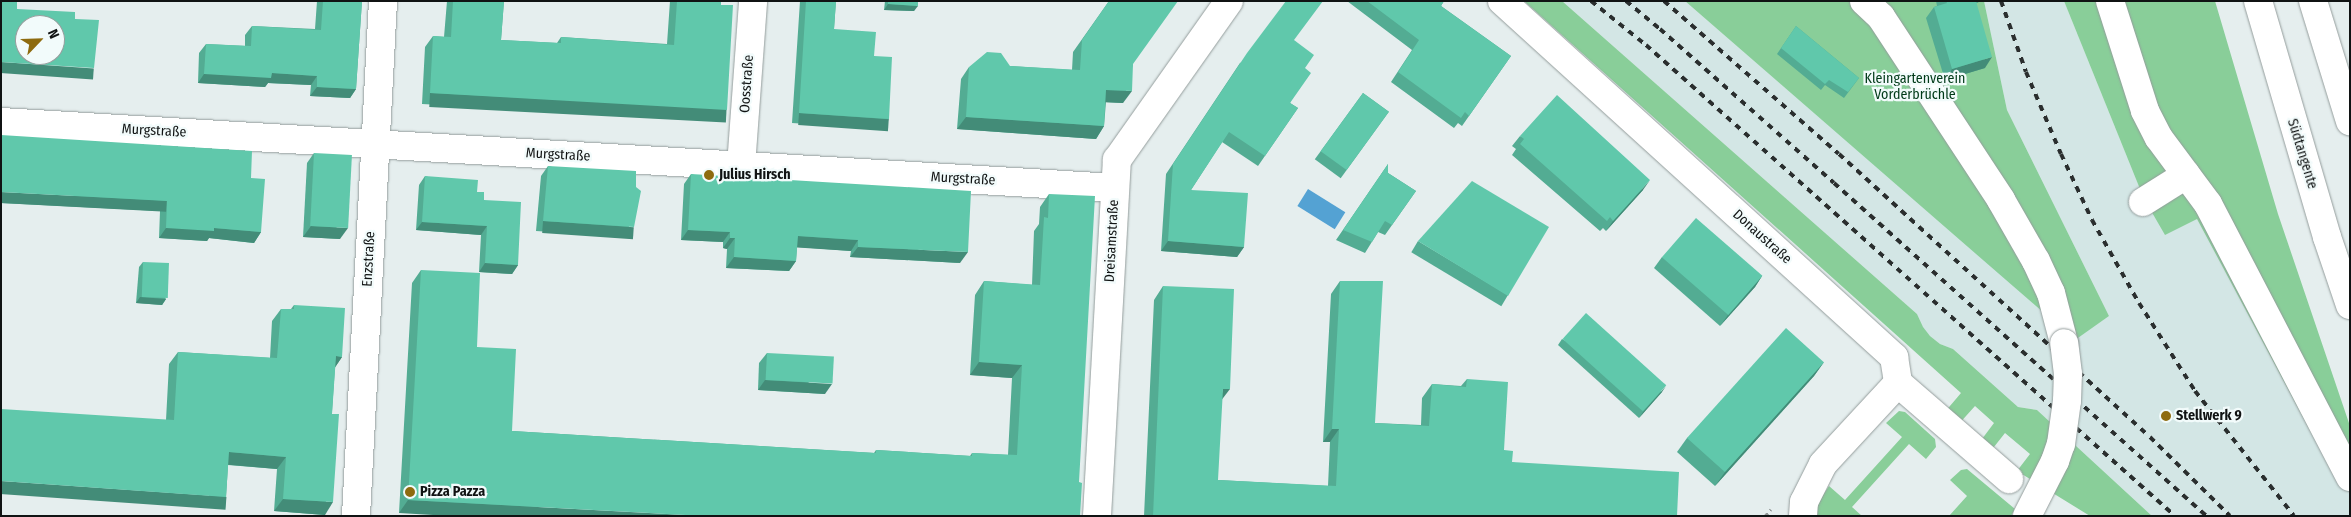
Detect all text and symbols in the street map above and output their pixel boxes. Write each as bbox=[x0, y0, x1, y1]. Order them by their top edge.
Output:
north arrow bbox=[15, 15, 65, 65]
text: N bbox=[44, 27, 63, 41]
street label: Oosstraße bbox=[737, 54, 757, 114]
park label: Kleingartenverein Vorderbrüchle bbox=[1865, 71, 1965, 104]
street label: Südtangente bbox=[2283, 117, 2321, 191]
street label: Murgstraße bbox=[121, 121, 187, 141]
street label: Murgstraße bbox=[525, 145, 591, 165]
place label: Julius Hirsch bbox=[719, 167, 791, 183]
marker: Julius Hirsch bbox=[703, 169, 715, 181]
street label: Murgstraße bbox=[930, 169, 996, 189]
street label: Dreisamstraße bbox=[1101, 199, 1123, 283]
street label: Donaustraße bbox=[1729, 206, 1795, 268]
street label: Enzstraße bbox=[359, 231, 379, 287]
place label: Stellwerk 9 bbox=[2176, 408, 2242, 424]
marker: Stellwerk 9 bbox=[2160, 410, 2172, 422]
place label: Pizza Pazza bbox=[420, 484, 485, 500]
marker: Pizza Pazza bbox=[404, 486, 416, 498]

